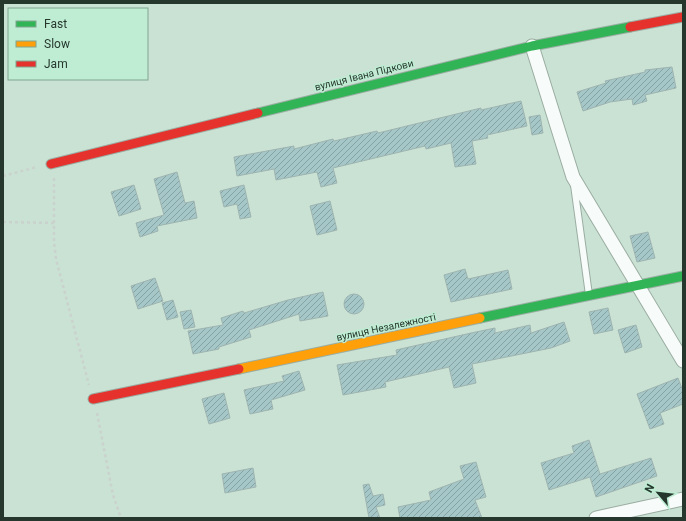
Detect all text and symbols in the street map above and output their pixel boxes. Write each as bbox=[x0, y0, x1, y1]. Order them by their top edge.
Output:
legend bbox=[8, 8, 148, 80]
text: Fast bbox=[44, 17, 67, 31]
text: Slow bbox=[44, 37, 70, 51]
text: Jam bbox=[44, 57, 68, 71]
street label: вулиця Івана Підкови bbox=[313, 57, 415, 93]
street label: вулиця Незалежності bbox=[335, 311, 437, 343]
north arrow bbox=[638, 473, 678, 513]
text: N bbox=[642, 482, 657, 495]

